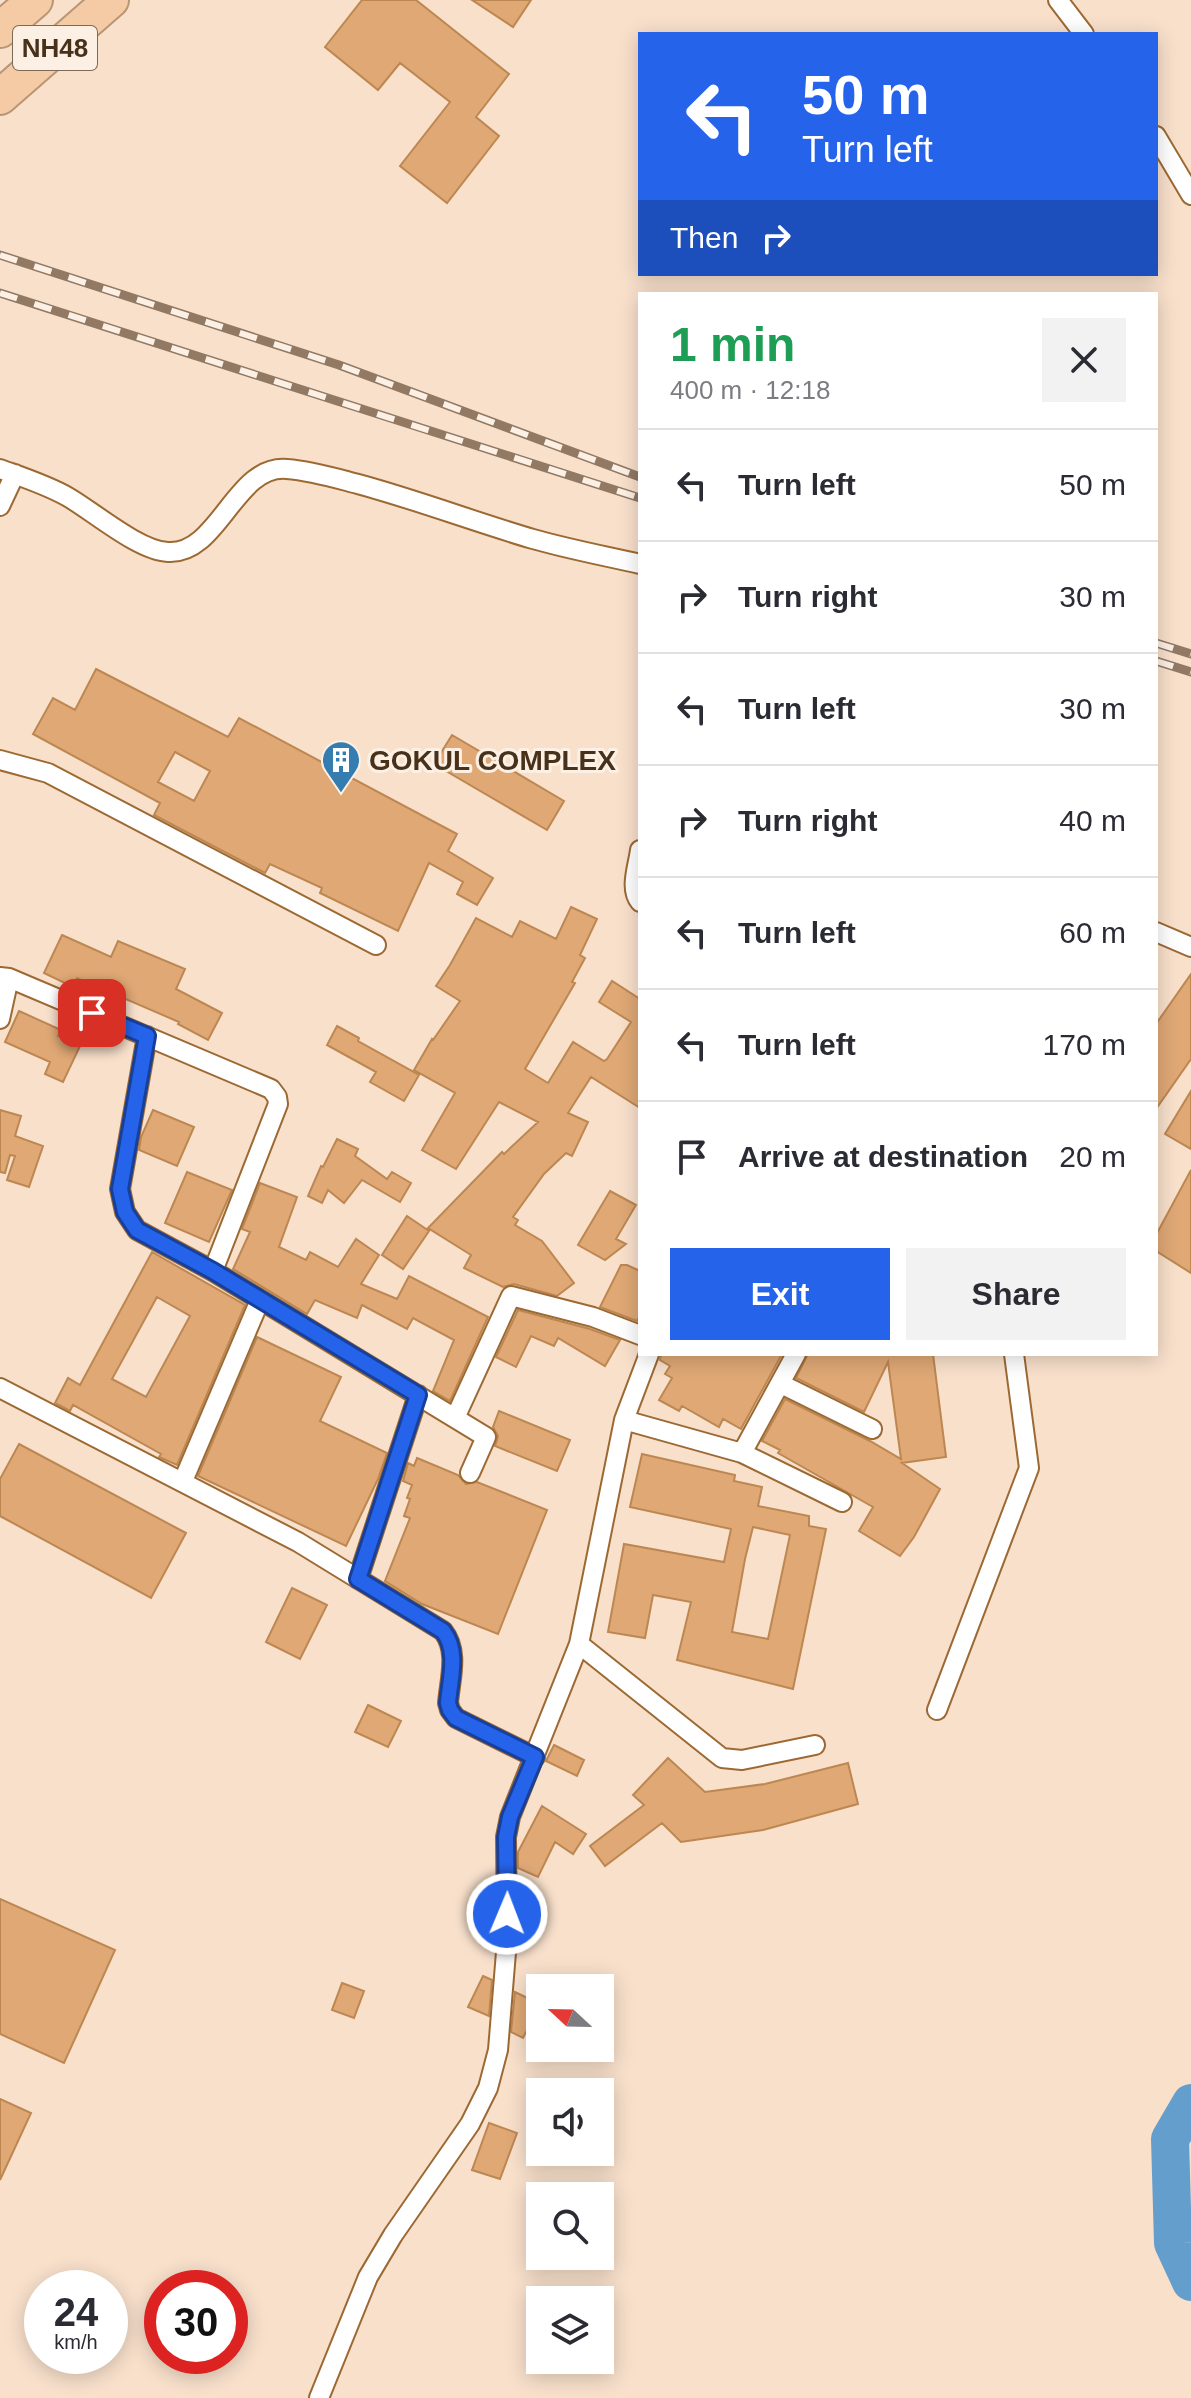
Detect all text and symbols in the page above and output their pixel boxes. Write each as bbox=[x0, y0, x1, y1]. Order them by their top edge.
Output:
road number: NH48 bbox=[13, 26, 97, 70]
text: 50 m bbox=[802, 63, 930, 126]
icon: left bbox=[670, 64, 774, 168]
text: Turn left bbox=[802, 129, 933, 170]
icon: right bbox=[754, 216, 798, 260]
text: Then bbox=[670, 221, 738, 254]
text: 1 min bbox=[670, 318, 795, 371]
button: close bbox=[1042, 318, 1126, 402]
text: 400 m · 12:18 bbox=[670, 375, 830, 405]
icon: left bbox=[670, 463, 714, 507]
text: Turn left bbox=[738, 468, 856, 501]
text: 50 m bbox=[1059, 468, 1126, 501]
icon: right bbox=[670, 575, 714, 619]
text: Turn right bbox=[738, 580, 877, 613]
text: 30 m bbox=[1059, 580, 1126, 613]
icon: left bbox=[670, 687, 714, 731]
text: Turn left bbox=[738, 692, 856, 725]
text: 30 m bbox=[1059, 692, 1126, 725]
building icon: GOKUL COMPLEX bbox=[320, 739, 362, 794]
place label: GOKUL COMPLEX bbox=[369, 745, 616, 776]
icon: right bbox=[670, 799, 714, 843]
text: Turn right bbox=[738, 804, 877, 837]
text: 40 m bbox=[1059, 804, 1126, 837]
icon: left bbox=[670, 911, 714, 955]
text: Turn left bbox=[738, 916, 856, 949]
text: 60 m bbox=[1059, 916, 1126, 949]
pin bbox=[58, 979, 126, 1047]
icon: arrive bbox=[70, 991, 114, 1035]
icon: left bbox=[670, 1023, 714, 1067]
text: Turn left bbox=[738, 1028, 856, 1061]
text: 170 m bbox=[1043, 1028, 1126, 1061]
icon: arrive bbox=[670, 1135, 714, 1179]
text: Arrive at destination bbox=[738, 1140, 1028, 1173]
text: 20 m bbox=[1059, 1140, 1126, 1173]
button: Exit bbox=[670, 1248, 890, 1340]
button: Share bbox=[906, 1248, 1126, 1340]
position arrow bbox=[465, 1872, 549, 1956]
north arrow bbox=[526, 1974, 614, 2062]
map controls bbox=[526, 1974, 614, 2374]
button: sound bbox=[526, 2078, 614, 2166]
button: search bbox=[526, 2182, 614, 2270]
speed limit sign: 30 bbox=[144, 2270, 248, 2374]
button: layers bbox=[526, 2286, 614, 2374]
text: 24 bbox=[54, 2290, 98, 2334]
text: km/h bbox=[54, 2331, 98, 2353]

